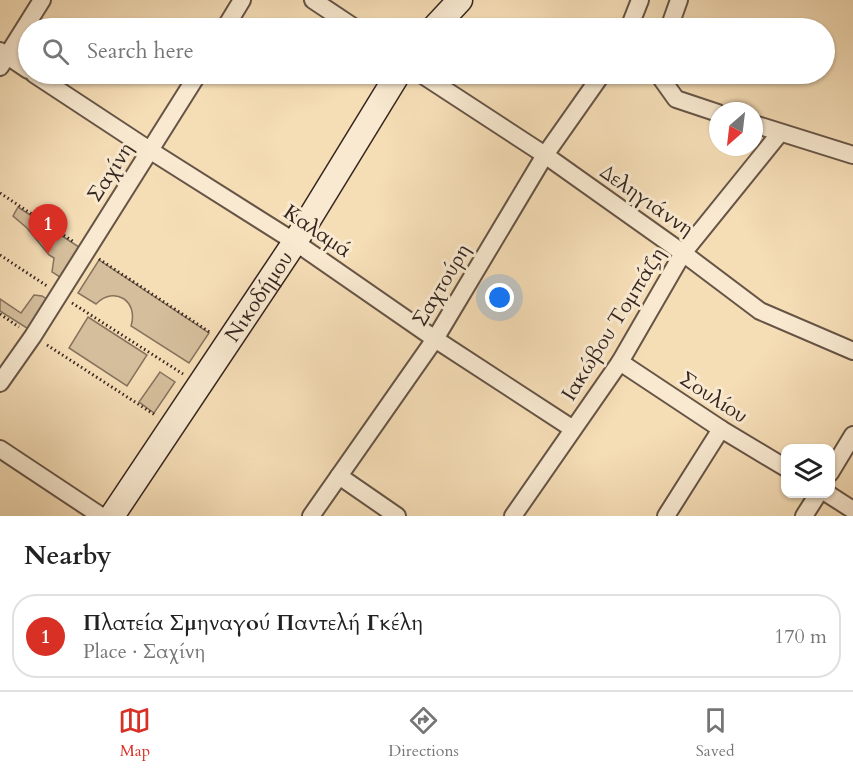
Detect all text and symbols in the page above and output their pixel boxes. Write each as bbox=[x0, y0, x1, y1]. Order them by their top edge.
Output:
search box bbox=[18, 18, 835, 84]
icon: search bbox=[39, 35, 72, 68]
text: Search here bbox=[87, 36, 194, 66]
north arrow bbox=[709, 102, 763, 156]
street label: Σαχίνη bbox=[80, 137, 140, 208]
street label: Δεληγιάννη bbox=[594, 158, 699, 243]
street label: Καλαμά bbox=[278, 198, 358, 265]
pin: 1 bbox=[28, 204, 68, 254]
street label: Σαχτούρη bbox=[405, 239, 477, 332]
street label: Ιακώβου Τομπάζη bbox=[555, 242, 672, 406]
street label: Νικοδήμου bbox=[218, 245, 300, 348]
your location bbox=[485, 283, 514, 312]
street label: Σουλίου bbox=[674, 365, 754, 430]
map controls bbox=[781, 444, 835, 498]
button: layers bbox=[781, 444, 835, 498]
text: Nearby bbox=[24, 538, 112, 573]
text: Πλατεία Σμηναγού Παντελή Γκέλη bbox=[83, 608, 423, 638]
text: 1 bbox=[40, 623, 51, 650]
text: 170 m bbox=[774, 623, 827, 650]
text: Place · Σαχίνη bbox=[83, 638, 205, 665]
tab: Map bbox=[118, 704, 151, 762]
tab: Directions bbox=[388, 704, 459, 762]
tab: Saved bbox=[696, 704, 735, 762]

